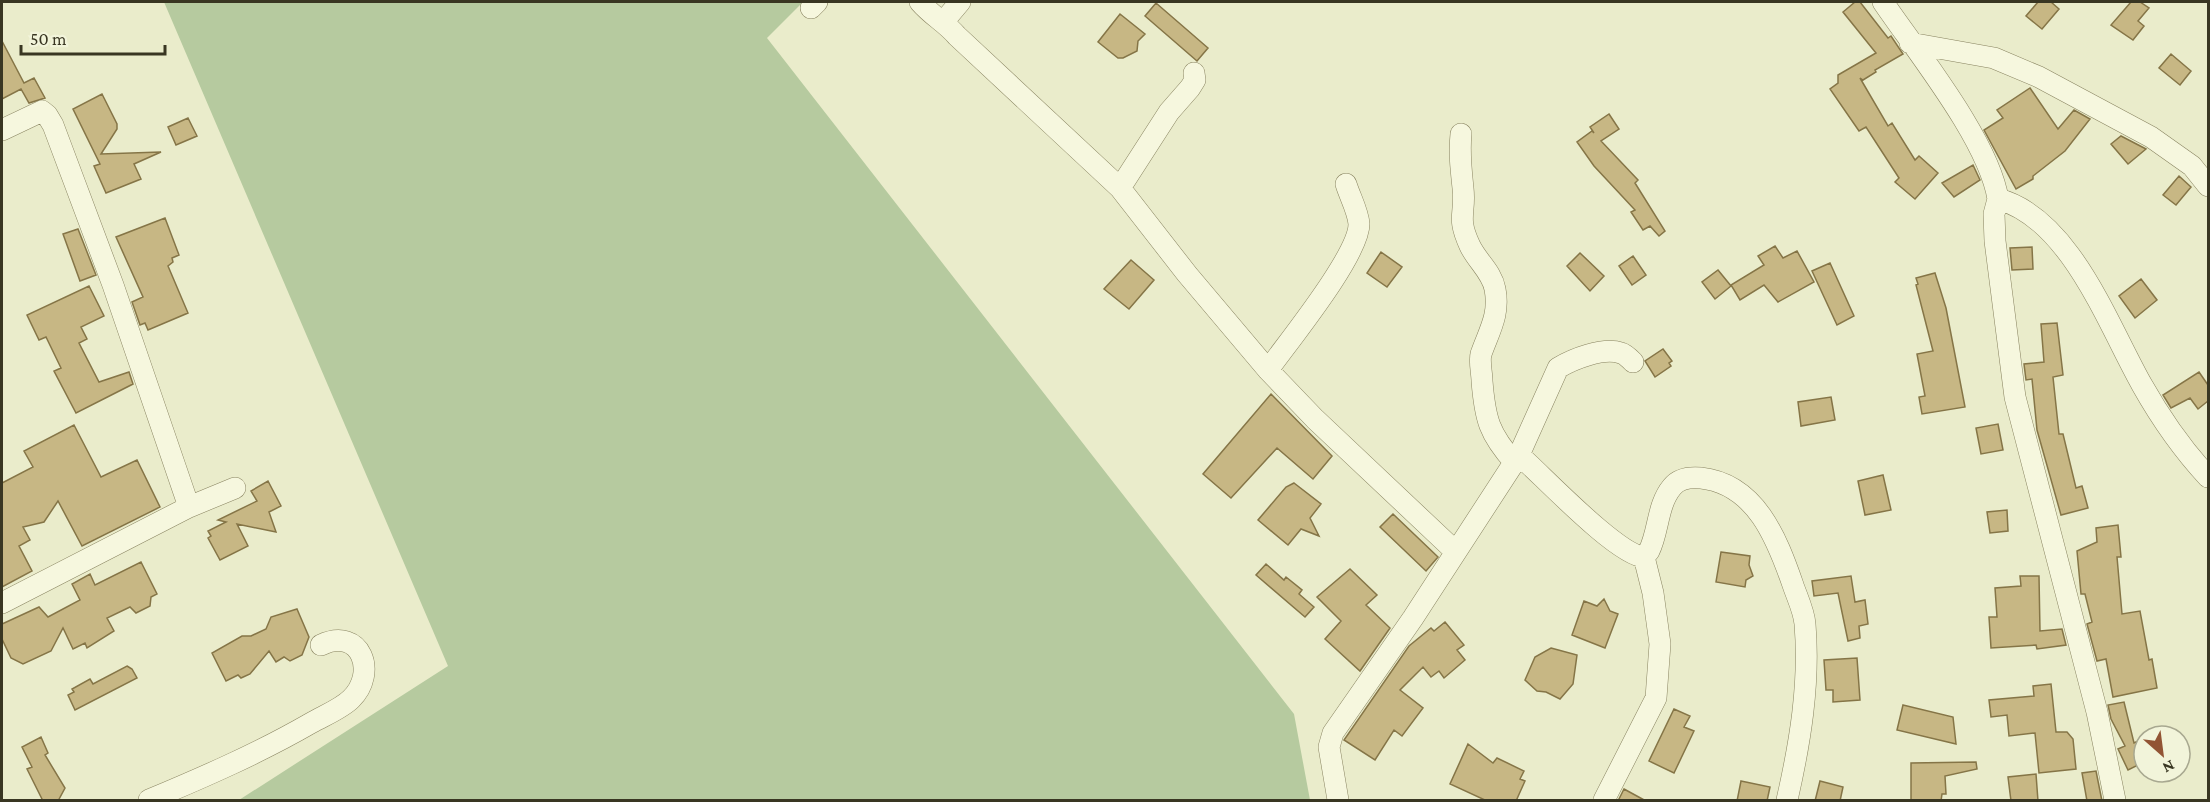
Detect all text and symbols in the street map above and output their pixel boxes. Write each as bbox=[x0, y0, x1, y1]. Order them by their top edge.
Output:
scale bar bbox=[21, 18, 165, 56]
text: 50 m bbox=[30, 29, 67, 49]
north arrow bbox=[2132, 724, 2192, 784]
text: N bbox=[2160, 757, 2178, 777]

